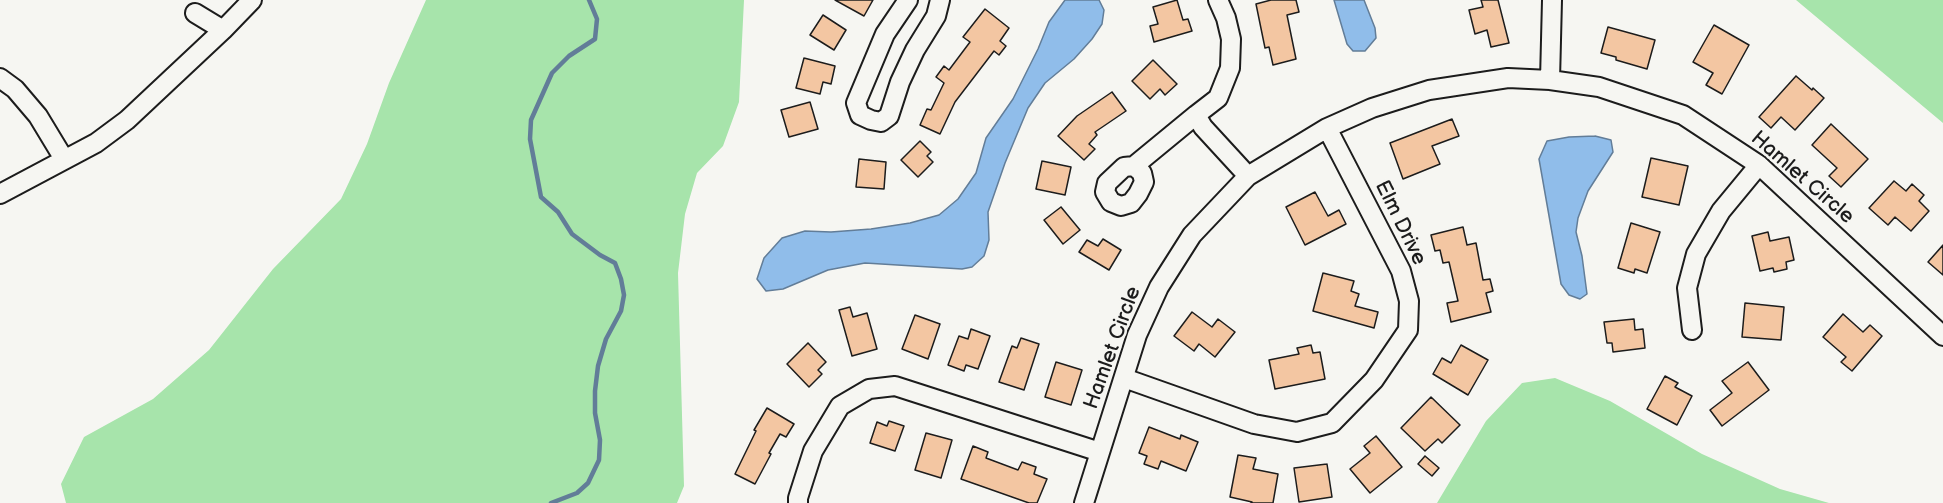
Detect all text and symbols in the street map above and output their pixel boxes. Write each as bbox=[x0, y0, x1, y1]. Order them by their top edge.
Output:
street label: Hamlet Circle bbox=[1745, 126, 1859, 230]
street label: Elm Drive bbox=[1369, 177, 1431, 269]
street label: Hamlet Circle bbox=[1079, 283, 1147, 413]

